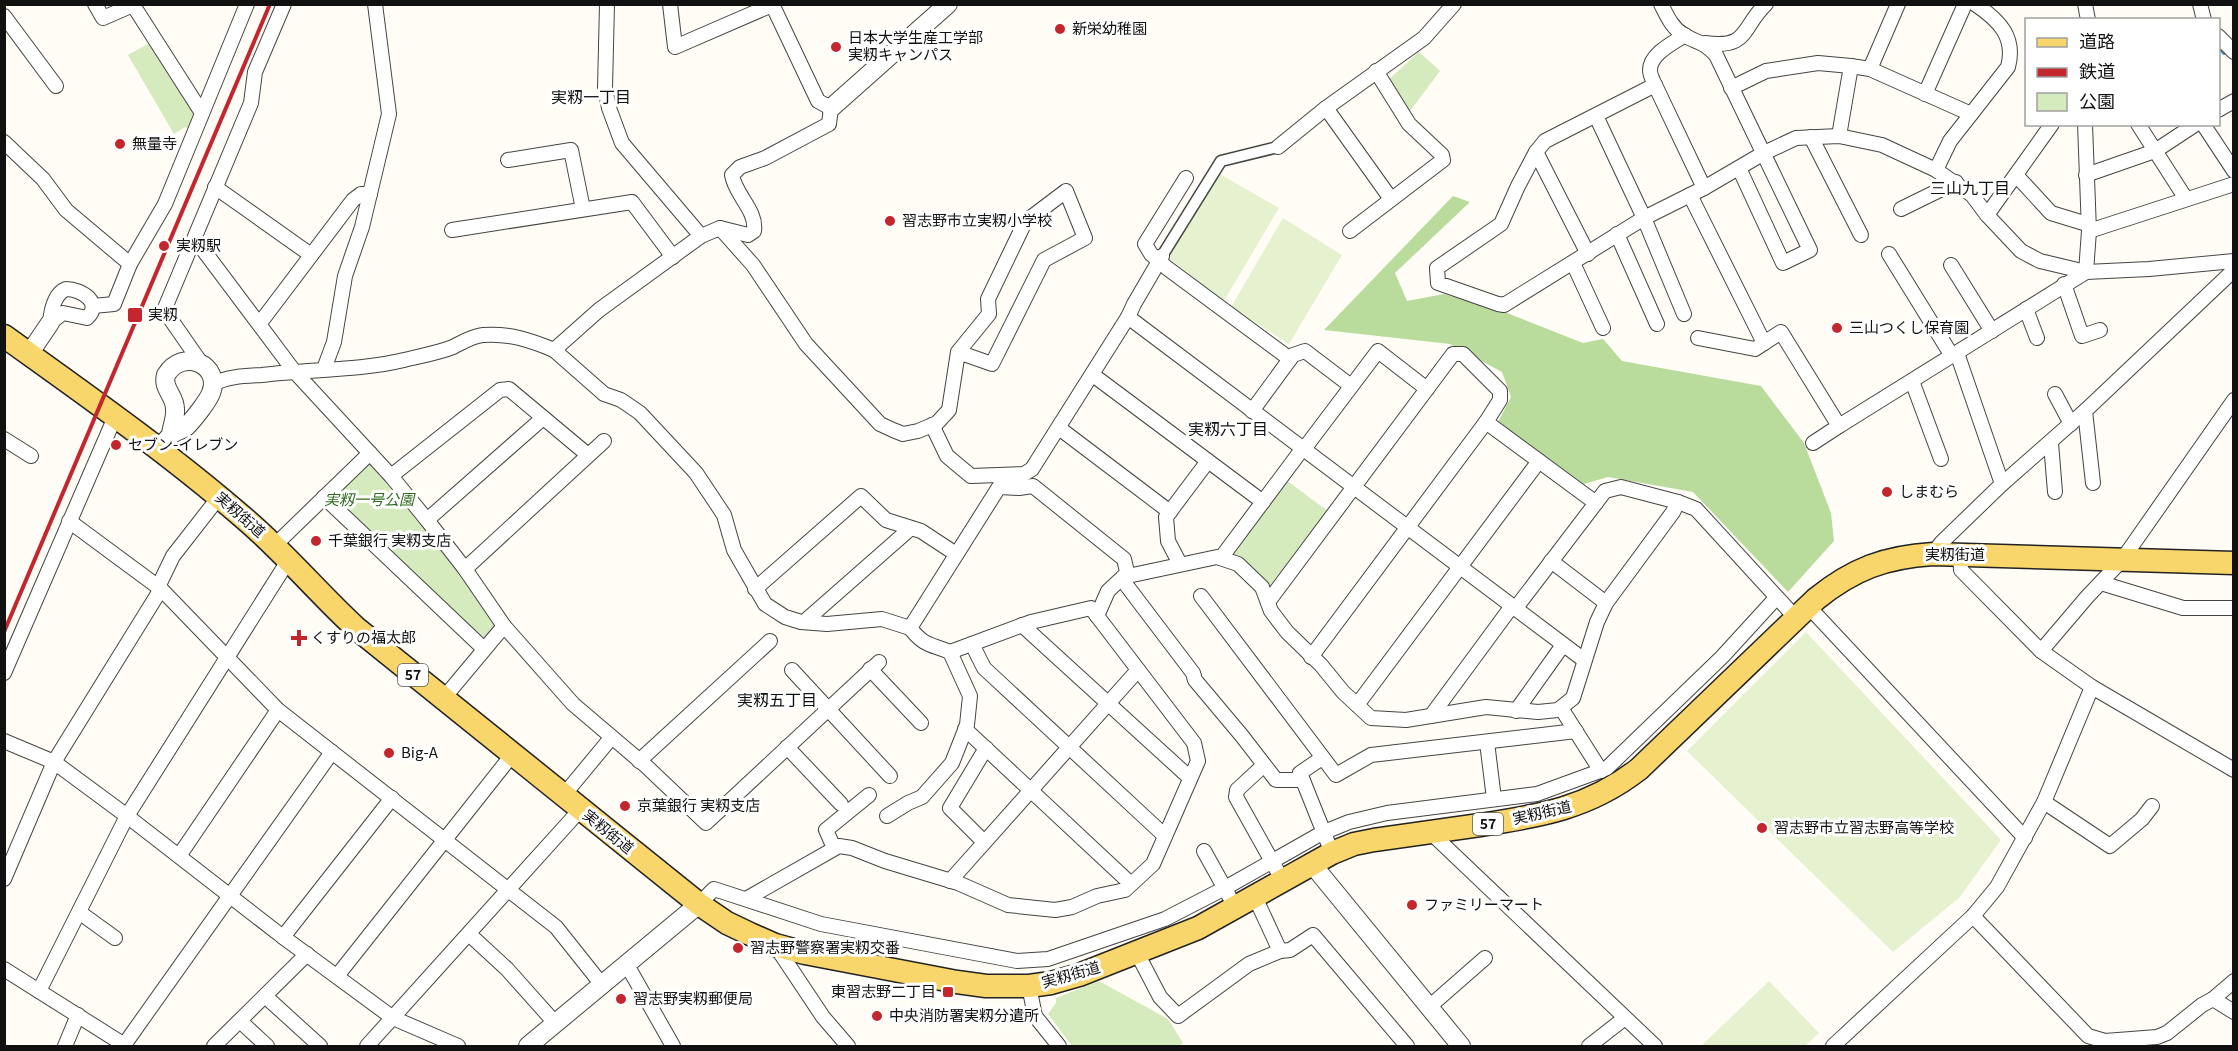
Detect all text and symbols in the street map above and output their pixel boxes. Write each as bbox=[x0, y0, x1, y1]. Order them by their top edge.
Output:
place label: 新栄幼稚園 bbox=[1072, 17, 1147, 38]
legend bbox=[2025, 18, 2220, 126]
marker: 新栄幼稚園 bbox=[1053, 22, 1067, 36]
place label: 日本大学生産工学部 実籾キャンパス bbox=[848, 26, 983, 64]
text: 道路 bbox=[2079, 27, 2115, 53]
marker: 日本大学生産工学部 実籾キャンパス bbox=[829, 40, 843, 54]
text: 鉄道 bbox=[2079, 57, 2115, 83]
district label: 実籾一丁目 bbox=[551, 84, 631, 108]
text: 公園 bbox=[2079, 87, 2115, 113]
place label: 無量寺 bbox=[132, 132, 177, 153]
marker: 無量寺 bbox=[113, 137, 127, 151]
district label: 三山九丁目 bbox=[1930, 175, 2010, 199]
place label: 習志野市立実籾小学校 bbox=[902, 209, 1052, 230]
marker: 習志野市立実籾小学校 bbox=[883, 214, 897, 228]
place label: 実籾駅 bbox=[176, 234, 221, 255]
marker: 実籾駅 bbox=[157, 239, 171, 253]
place label: 実籾 bbox=[148, 303, 178, 324]
marker: 実籾 bbox=[126, 306, 144, 324]
place label: 三山つくし保育園 bbox=[1849, 316, 1969, 337]
marker: 三山つくし保育園 bbox=[1830, 321, 1844, 335]
district label: 実籾六丁目 bbox=[1188, 416, 1268, 440]
place label: セブン-イレブン bbox=[128, 433, 238, 454]
marker: セブン-イレブン bbox=[109, 438, 123, 452]
place label: しまむら bbox=[1899, 480, 1959, 501]
marker: しまむら bbox=[1880, 485, 1894, 499]
street label: 実籾街道 bbox=[211, 486, 271, 541]
park label: 実籾一号公園 bbox=[324, 488, 416, 509]
place label: 千葉銀行 実籾支店 bbox=[328, 529, 451, 550]
marker: 千葉銀行 実籾支店 bbox=[309, 534, 323, 548]
street label: 実籾街道 bbox=[1925, 543, 1985, 564]
place label: くすりの福太郎 bbox=[311, 626, 416, 647]
marker: くすりの福太郎 bbox=[292, 631, 306, 645]
road number: 57 bbox=[398, 664, 428, 686]
district label: 実籾五丁目 bbox=[737, 687, 817, 711]
place label: Big-A bbox=[401, 741, 439, 762]
marker: Big-A bbox=[382, 746, 396, 760]
place label: 京葉銀行 実籾支店 bbox=[637, 794, 760, 815]
street label: 実籾街道 bbox=[1510, 795, 1573, 829]
marker: 京葉銀行 実籾支店 bbox=[618, 799, 632, 813]
street label: 実籾街道 bbox=[579, 804, 639, 858]
road number: 57 bbox=[1473, 813, 1503, 835]
place label: 習志野市立習志野高等学校 bbox=[1774, 816, 1954, 837]
marker: 習志野市立習志野高等学校 bbox=[1755, 821, 1769, 835]
place label: ファミリーマート bbox=[1424, 893, 1544, 914]
marker: ファミリーマート bbox=[1405, 898, 1419, 912]
place label: 習志野警察署実籾交番 bbox=[750, 936, 900, 957]
marker: 習志野警察署実籾交番 bbox=[731, 941, 745, 955]
street label: 実籾街道 bbox=[1039, 955, 1102, 992]
place label: 東習志野二丁目 bbox=[831, 980, 936, 1001]
marker: 東習志野二丁目 bbox=[941, 985, 955, 999]
place label: 習志野実籾郵便局 bbox=[633, 987, 753, 1008]
marker: 習志野実籾郵便局 bbox=[614, 992, 628, 1006]
place label: 中央消防署実籾分遣所 bbox=[889, 1004, 1039, 1025]
marker: 中央消防署実籾分遣所 bbox=[870, 1009, 884, 1023]

